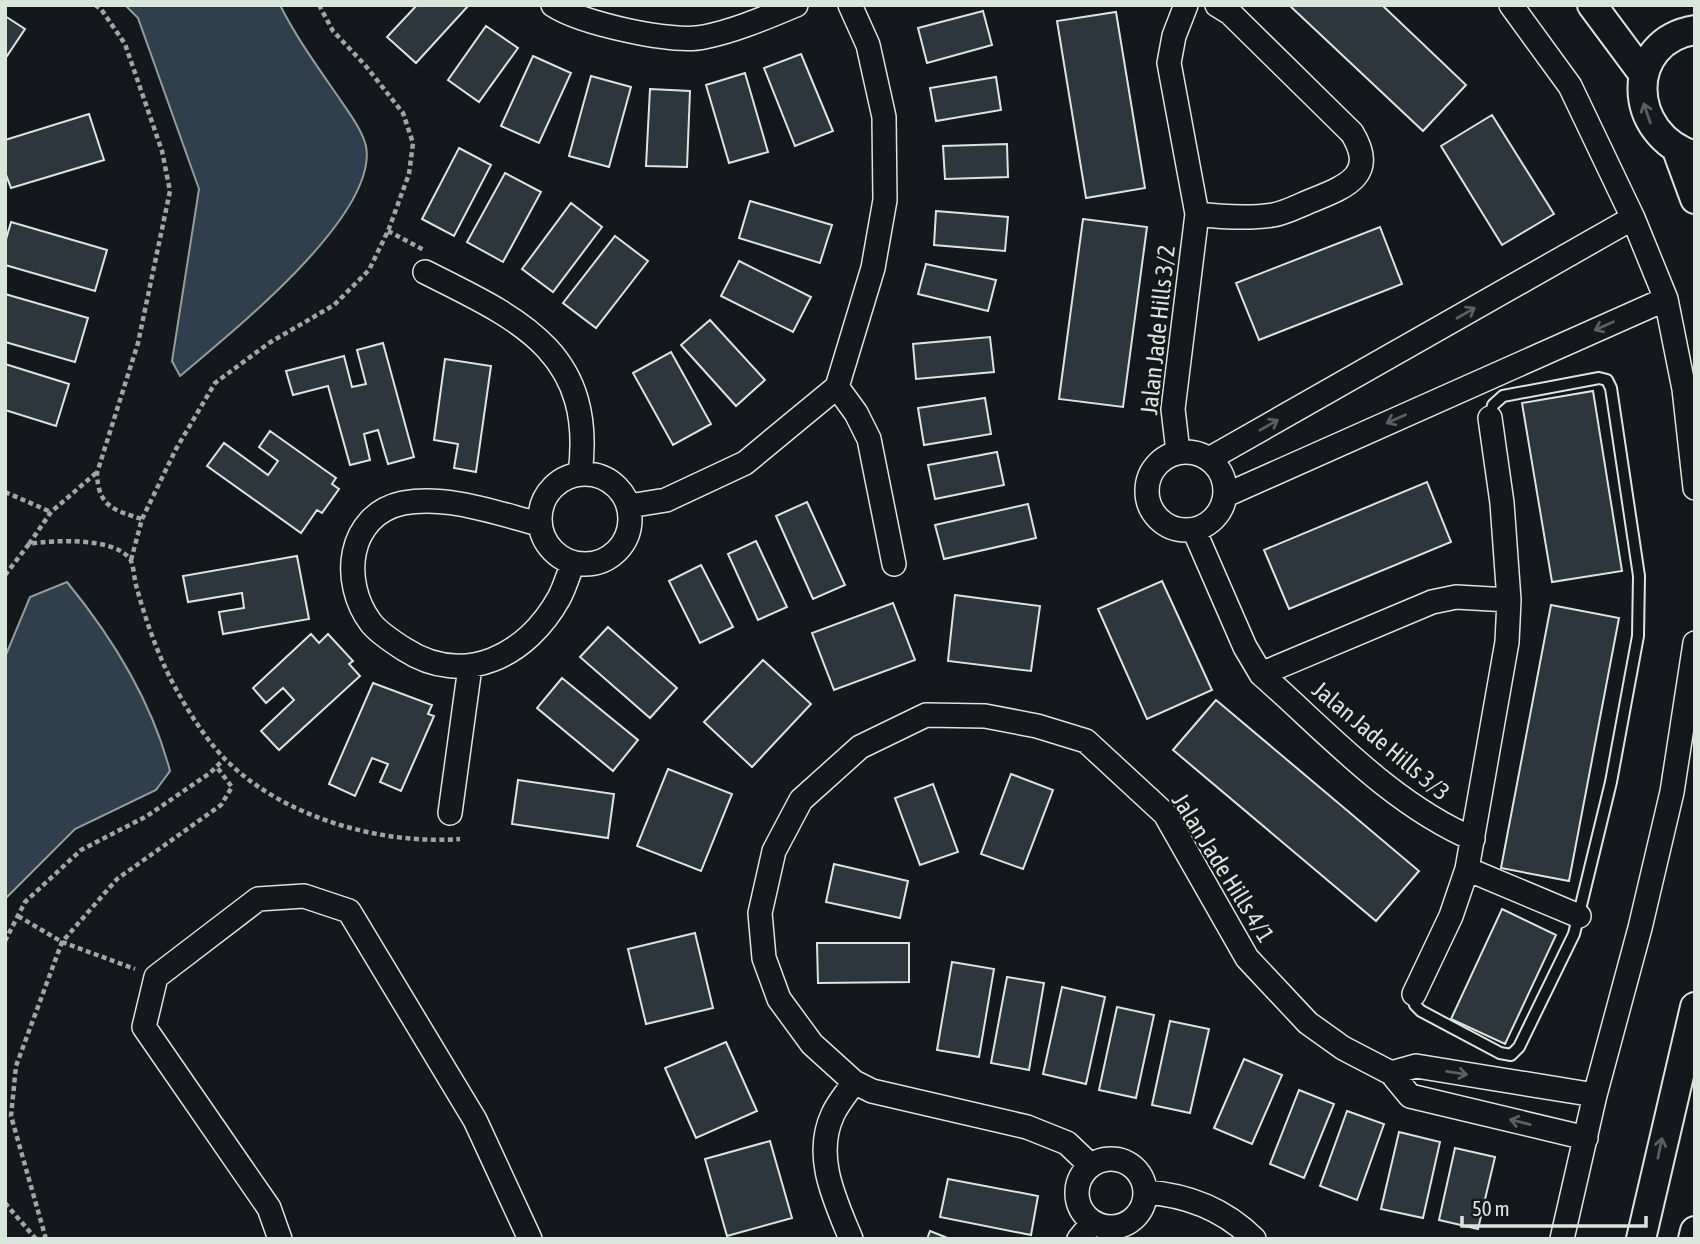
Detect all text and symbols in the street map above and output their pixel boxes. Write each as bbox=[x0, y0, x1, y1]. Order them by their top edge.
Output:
one-way arrow bbox=[1640, 103, 1652, 125]
street label: Jalan Jade Hills 3/2 bbox=[1135, 244, 1180, 416]
one-way arrow bbox=[1456, 306, 1476, 320]
one-way arrow bbox=[1594, 320, 1615, 333]
one-way arrow bbox=[1386, 413, 1407, 426]
one-way arrow bbox=[1258, 418, 1278, 432]
street label: Jalan Jade Hills 3/3 bbox=[1307, 676, 1455, 806]
street label: Jalan Jade Hills 4/1 bbox=[1167, 788, 1280, 947]
one-way arrow bbox=[1445, 1067, 1468, 1080]
one-way arrow bbox=[1509, 1115, 1532, 1128]
one-way arrow bbox=[1654, 1137, 1668, 1160]
scale bar bbox=[1462, 1184, 1646, 1228]
text: 50 m bbox=[1472, 1196, 1510, 1220]

